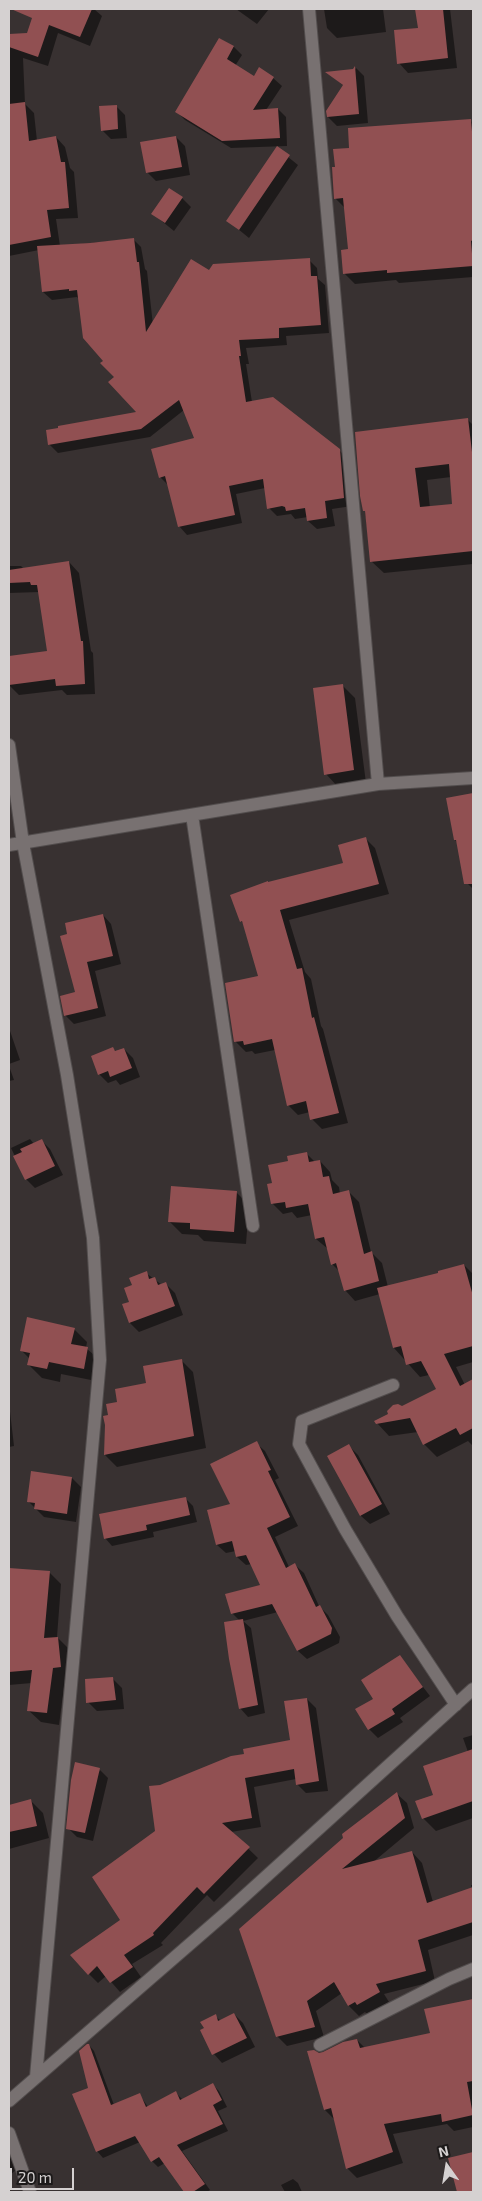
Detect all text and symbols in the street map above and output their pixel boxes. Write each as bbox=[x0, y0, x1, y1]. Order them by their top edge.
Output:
north arrow bbox=[422, 2141, 472, 2191]
text: N bbox=[437, 2141, 450, 2160]
scale bar bbox=[12, 2158, 76, 2190]
text: 20 m bbox=[18, 2168, 52, 2186]

